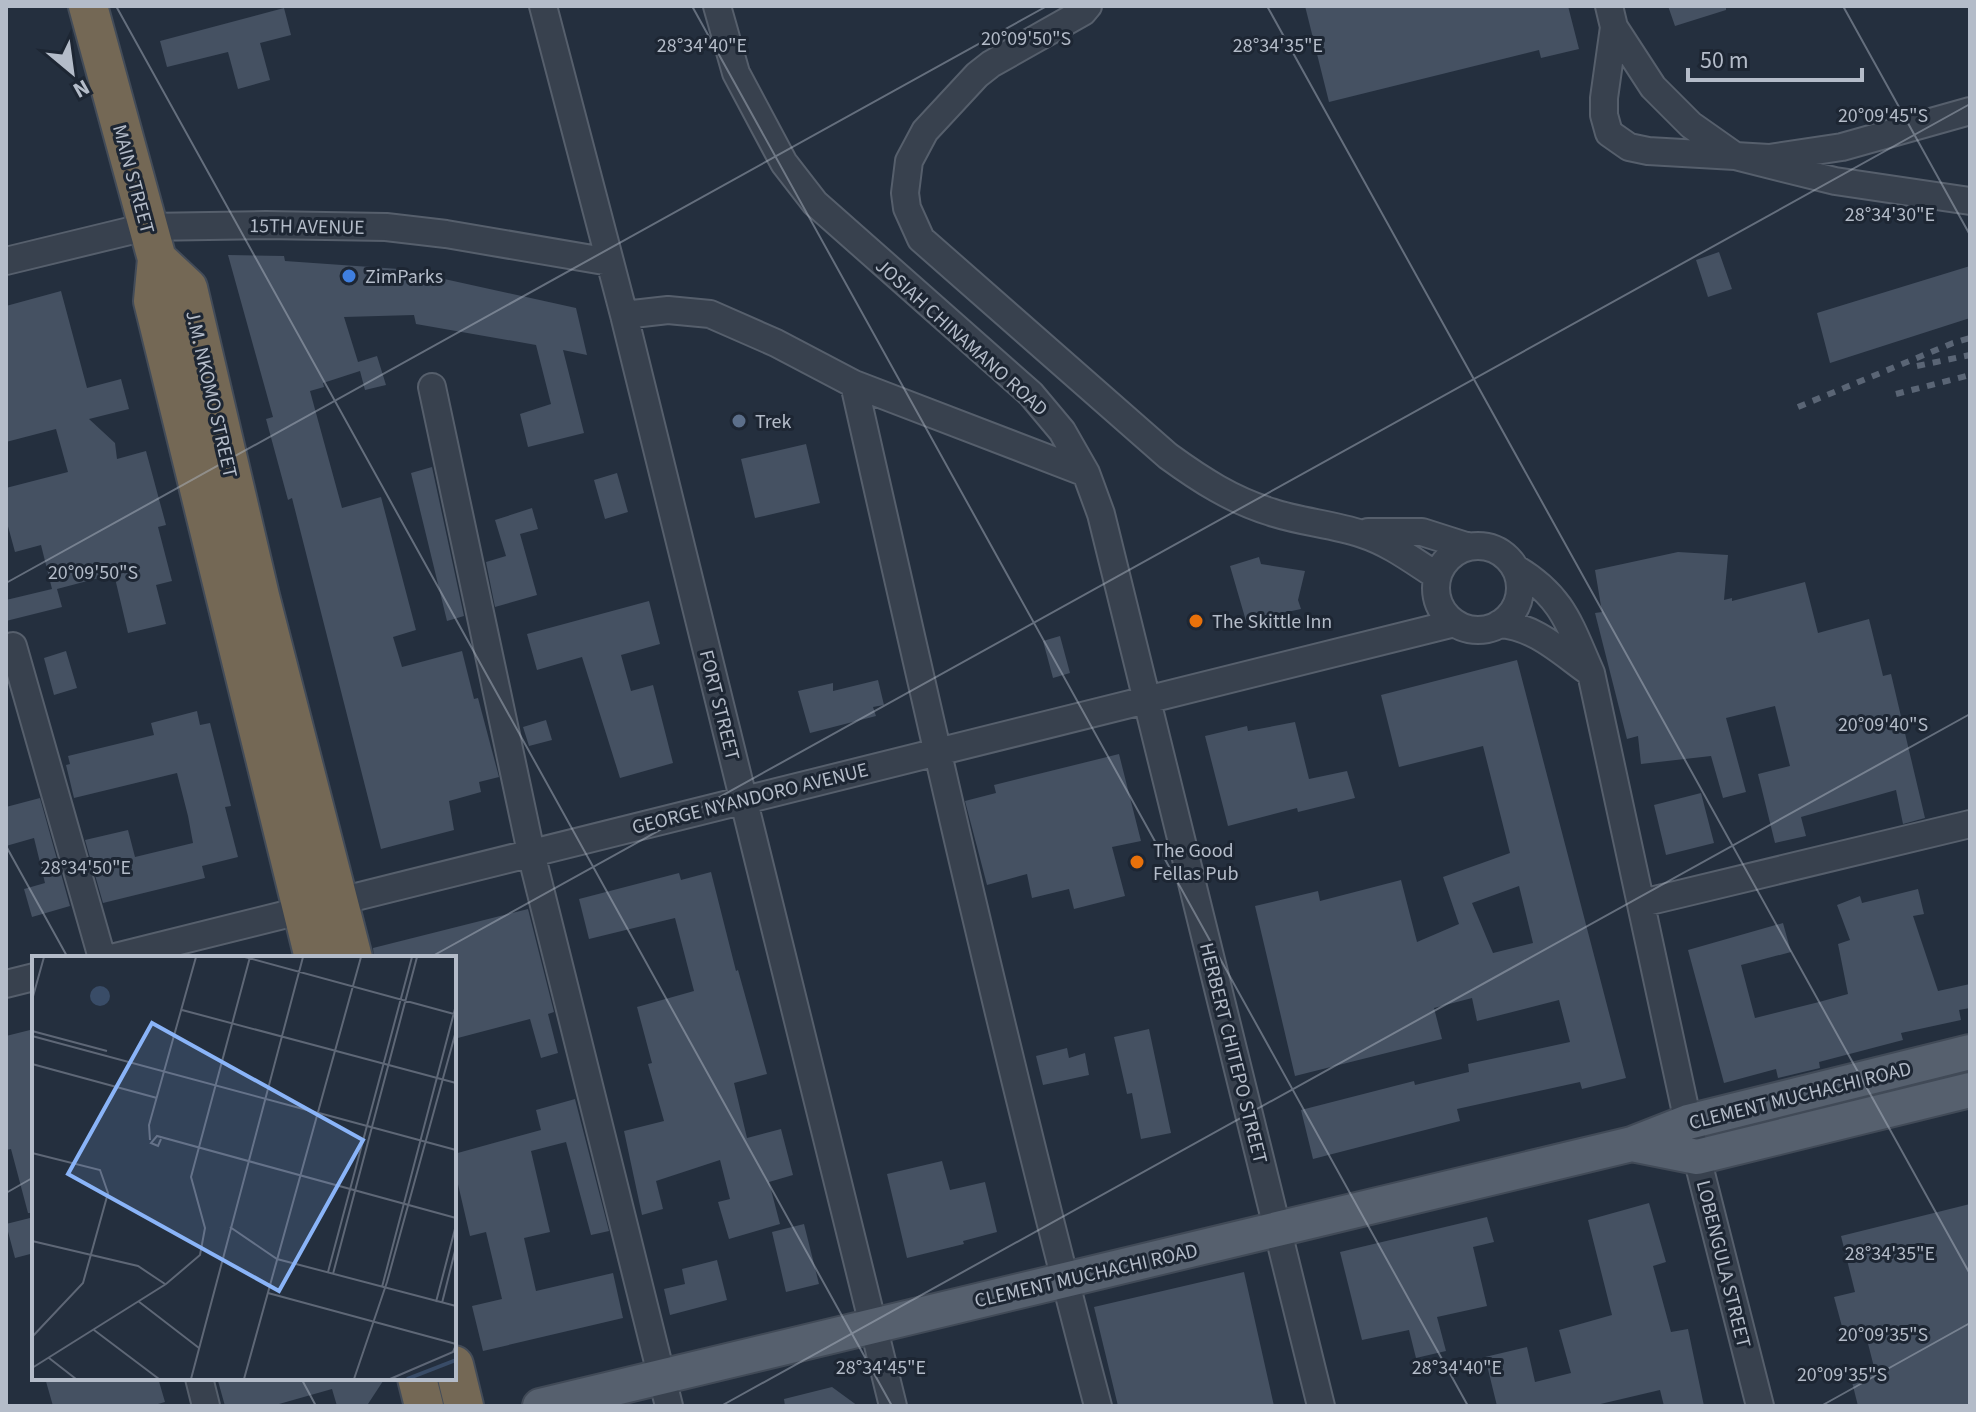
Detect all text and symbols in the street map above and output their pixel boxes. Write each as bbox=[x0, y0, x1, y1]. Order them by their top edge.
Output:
text: 20°09'50"S bbox=[981, 25, 1071, 53]
north arrow bbox=[32, 32, 112, 112]
text: 28°34'40"E bbox=[657, 32, 747, 60]
text: 28°34'35"E bbox=[1233, 32, 1323, 60]
scale bar bbox=[1688, 32, 1862, 82]
text: 50 m bbox=[1700, 43, 1749, 78]
text: N bbox=[67, 71, 95, 106]
text: 20°09'45"S bbox=[1838, 102, 1928, 130]
street label: MAIN STREET bbox=[105, 122, 161, 237]
text: 28°34'30"E bbox=[1845, 201, 1935, 229]
street label: 15TH AVENUE bbox=[249, 212, 365, 242]
street label: JOSIAH CHINAMANO ROAD bbox=[869, 253, 1054, 423]
place label: ZimParks bbox=[365, 263, 443, 291]
marker: ZimParks bbox=[340, 267, 358, 285]
street label: J.M. NKOMO STREET bbox=[178, 308, 244, 481]
place label: Trek bbox=[755, 408, 791, 436]
marker: Trek bbox=[730, 412, 748, 430]
text: 20°09'50"S bbox=[48, 559, 138, 587]
place label: The Skittle Inn bbox=[1212, 608, 1332, 636]
marker: The Skittle Inn bbox=[1187, 612, 1205, 630]
street label: FORT STREET bbox=[692, 647, 746, 764]
text: 20°09'40"S bbox=[1838, 711, 1928, 739]
street label: GEORGE NYANDORO AVENUE bbox=[629, 756, 871, 842]
place label: The Good Fellas Pub bbox=[1153, 837, 1238, 888]
marker: The Good Fellas Pub bbox=[1128, 853, 1146, 871]
text: 28°34'50"E bbox=[41, 854, 131, 882]
street label: HERBERT CHITEPO STREET bbox=[1192, 940, 1274, 1167]
inset map bbox=[32, 956, 456, 1380]
street label: CLEMENT MUCHACHI ROAD bbox=[1686, 1055, 1914, 1137]
street label: LOBENGULA STREET bbox=[1689, 1178, 1757, 1351]
street label: CLEMENT MUCHACHI ROAD bbox=[972, 1237, 1201, 1315]
text: 28°34'35"E bbox=[1845, 1240, 1935, 1268]
text: 20°09'35"S bbox=[1838, 1321, 1928, 1349]
text: 28°34'45"E bbox=[836, 1354, 926, 1382]
text: 28°34'40"E bbox=[1412, 1354, 1502, 1382]
text: 20°09'35"S bbox=[1797, 1361, 1887, 1389]

